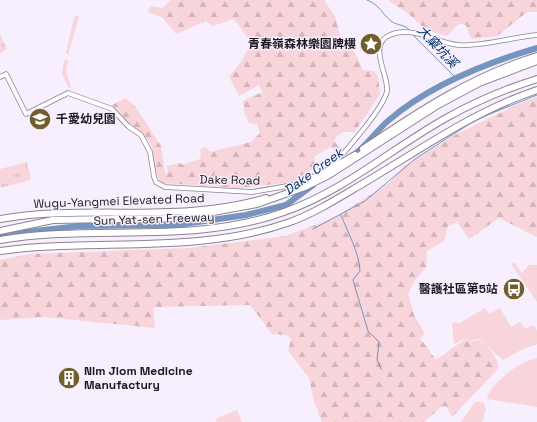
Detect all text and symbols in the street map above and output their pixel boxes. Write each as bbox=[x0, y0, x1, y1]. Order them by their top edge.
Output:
water label: 大窠坑溪 bbox=[414, 22, 463, 73]
place icon: 青春嶺森林樂園牌樓 bbox=[358, 31, 384, 57]
place label: 青春嶺森林樂園牌樓 bbox=[248, 36, 356, 52]
school or university icon: 千愛幼兒園 bbox=[27, 106, 53, 132]
place label: 千愛幼兒園 bbox=[56, 111, 116, 127]
water label: Dake Creek bbox=[280, 143, 348, 199]
street label: Dake Road bbox=[200, 171, 260, 189]
street label: Wugu-Yangmei Elevated Road bbox=[33, 190, 205, 212]
street label: Sun Yat-sen Freeway bbox=[93, 209, 215, 229]
bus stop icon: 醫護社區第5站 bbox=[501, 276, 527, 302]
place label: 醫護社區第5站 bbox=[419, 281, 498, 297]
place label: Nim Jiom Medicine Manufactury bbox=[84, 363, 193, 393]
building icon: Nim Jiom Medicine Manufactury bbox=[56, 365, 82, 391]

